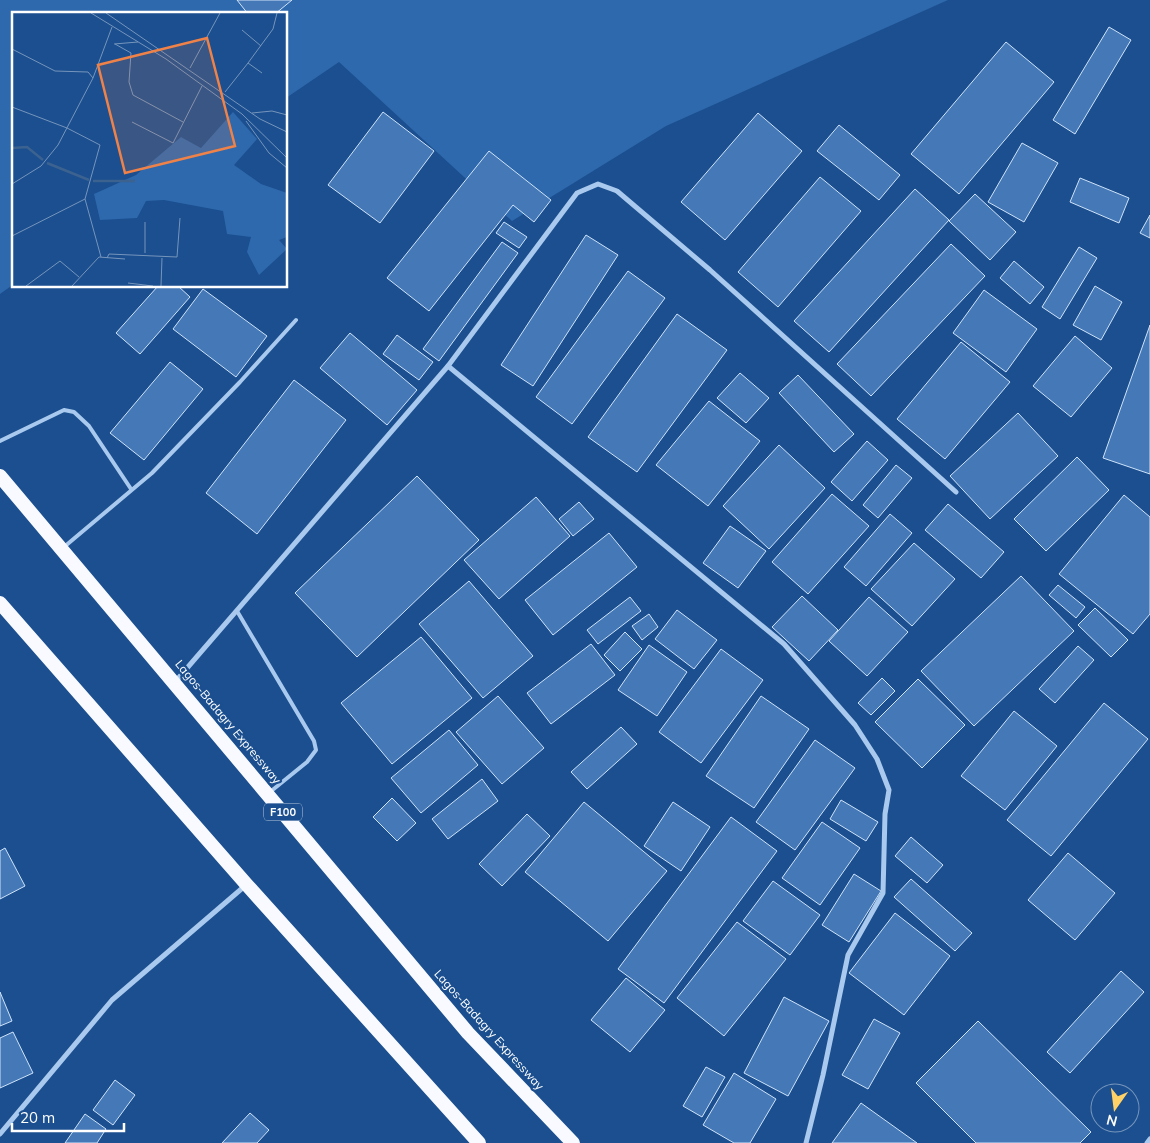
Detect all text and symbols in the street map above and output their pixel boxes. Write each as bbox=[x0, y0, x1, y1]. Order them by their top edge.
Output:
inset map bbox=[12, 12, 288, 288]
street label: Lagos-Badagry Expressway bbox=[172, 657, 285, 787]
road number: F100 bbox=[264, 804, 302, 820]
street label: Lagos-Badagry Expressway bbox=[431, 966, 548, 1094]
north arrow bbox=[1090, 1083, 1140, 1133]
scale bar bbox=[12, 1100, 125, 1132]
text: 20 m bbox=[20, 1108, 55, 1127]
text: N bbox=[1105, 1111, 1119, 1131]

